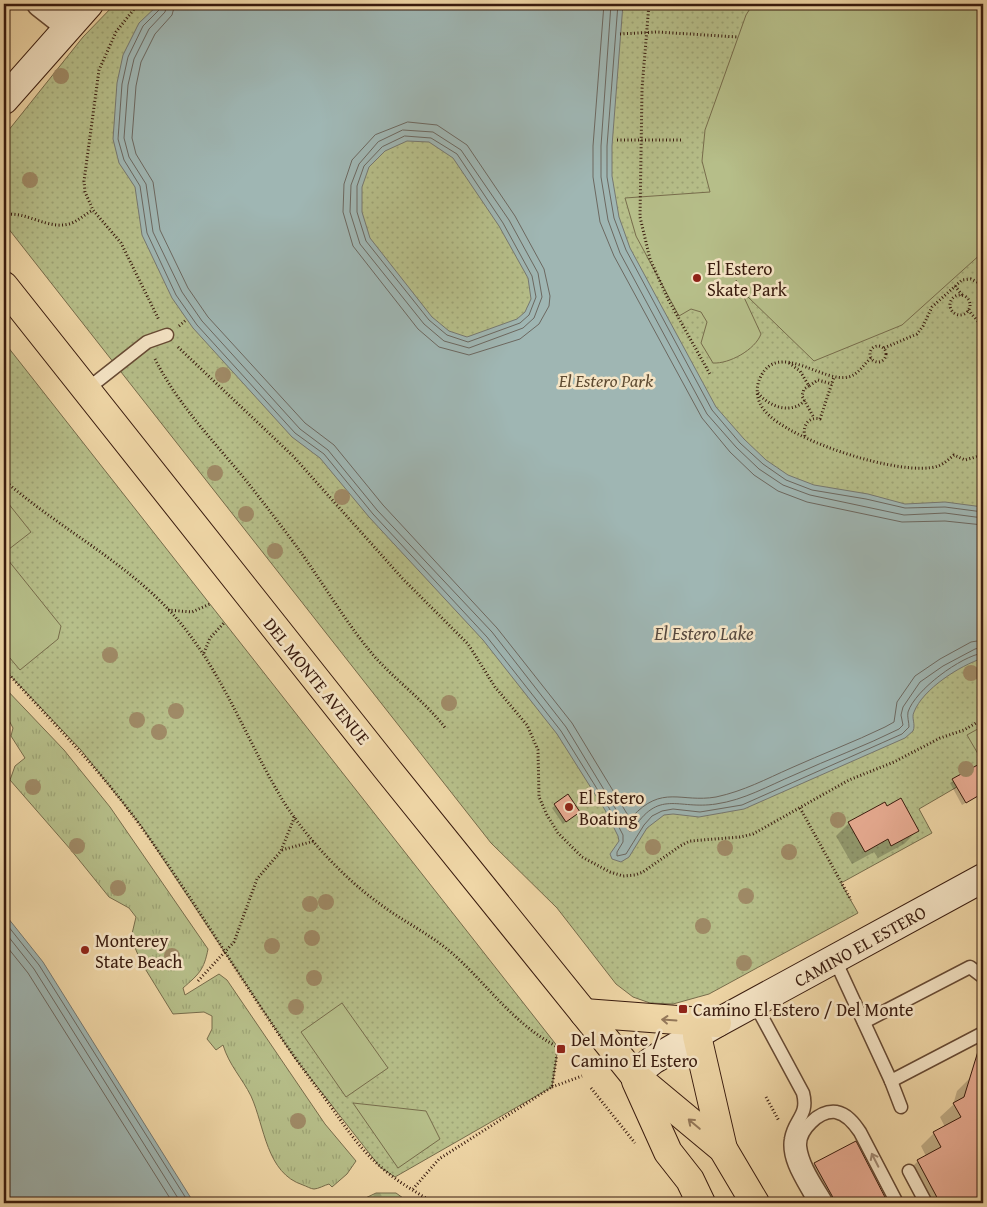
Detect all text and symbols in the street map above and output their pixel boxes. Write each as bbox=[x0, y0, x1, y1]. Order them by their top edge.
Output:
place label: El Estero Skate Park bbox=[707, 255, 788, 303]
marker: El Estero Skate Park bbox=[691, 272, 703, 284]
park label: El Estero Park bbox=[558, 367, 654, 394]
street label: DEL MONTE AVENUE bbox=[257, 612, 377, 750]
water label: El Estero Lake bbox=[653, 619, 754, 647]
place label: El Estero Boating bbox=[579, 784, 645, 832]
marker: El Estero Boating bbox=[563, 801, 575, 813]
street label: CAMINO EL ESTERO bbox=[789, 898, 931, 994]
place label: Monterey State Beach bbox=[95, 927, 182, 975]
marker: Monterey State Beach bbox=[79, 944, 91, 956]
place label: Camino El Estero / Del Monte bbox=[693, 996, 913, 1023]
marker: Camino El Estero / Del Monte bbox=[677, 1003, 689, 1015]
one-way arrow bbox=[661, 1015, 677, 1024]
place label: Del Monte / Camino El Estero bbox=[571, 1026, 698, 1074]
marker: Del Monte / Camino El Estero bbox=[555, 1043, 567, 1055]
one-way arrow bbox=[687, 1119, 700, 1130]
one-way arrow bbox=[870, 1153, 879, 1168]

